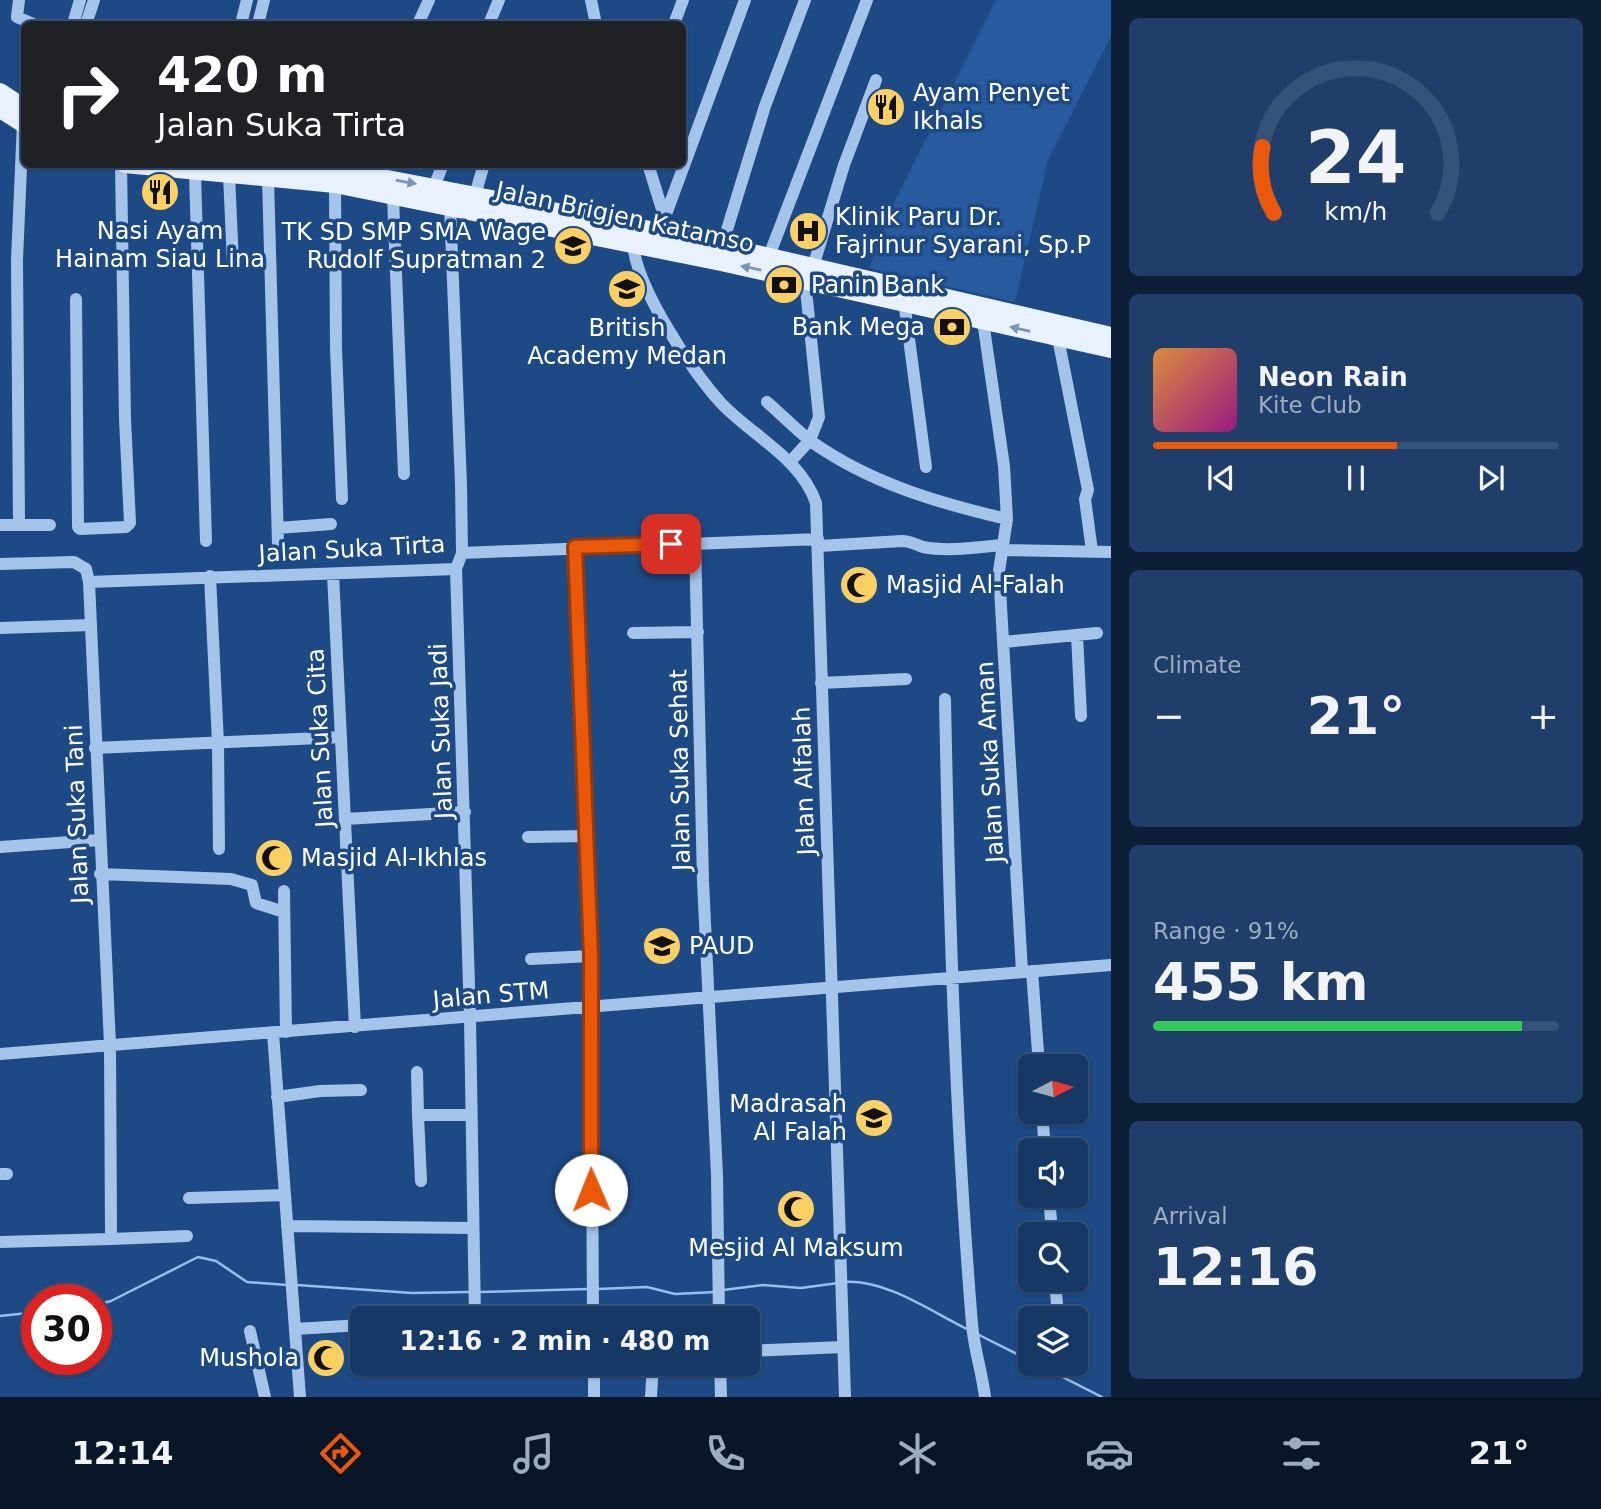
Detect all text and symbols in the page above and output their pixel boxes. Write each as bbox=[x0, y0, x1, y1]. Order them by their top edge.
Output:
text: 420 m bbox=[157, 47, 327, 104]
icon: right bbox=[42, 49, 133, 140]
place label: Ayam Penyet Ikhals bbox=[913, 79, 1070, 135]
restaurant icon: Ayam Penyet Ikhals bbox=[865, 86, 907, 128]
text: Jalan Suka Tirta bbox=[157, 106, 406, 144]
text: 24 bbox=[1305, 115, 1407, 200]
restaurant icon: Nasi Ayam Hainam Siau Lina bbox=[139, 171, 181, 213]
street label: Jalan Brigjen Katamso bbox=[491, 176, 757, 258]
one-way arrow bbox=[395, 177, 417, 188]
text: km/h bbox=[1324, 197, 1388, 226]
place label: Klinik Paru Dr. Fajrinur Syarani, Sp.P bbox=[835, 203, 1091, 259]
hospital icon: Klinik Paru Dr. Fajrinur Syarani, Sp.P bbox=[787, 210, 829, 252]
place label: Nasi Ayam Hainam Siau Lina bbox=[55, 217, 265, 273]
place label: TK SD SMP SMA Wage Rudolf Supratman 2 bbox=[281, 218, 546, 274]
school or university icon: TK SD SMP SMA Wage Rudolf Supratman 2 bbox=[552, 225, 594, 267]
one-way arrow bbox=[740, 262, 762, 273]
bank icon: Panin Bank bbox=[763, 264, 805, 306]
school or university icon: British Academy Medan bbox=[606, 268, 648, 310]
place label: Panin Bank bbox=[811, 271, 944, 299]
bank icon: Bank Mega bbox=[931, 306, 973, 348]
place label: Bank Mega bbox=[792, 313, 925, 341]
place label: British Academy Medan bbox=[527, 314, 727, 370]
one-way arrow bbox=[1009, 324, 1031, 335]
text: Neon Rain bbox=[1258, 362, 1408, 392]
text: Kite Club bbox=[1258, 392, 1362, 418]
icon: previous bbox=[1202, 459, 1240, 497]
icon: pause bbox=[1337, 459, 1375, 497]
icon: next bbox=[1472, 459, 1510, 497]
pin bbox=[641, 514, 701, 574]
icon: arrive bbox=[652, 525, 690, 563]
street label: Jalan Suka Tirta bbox=[256, 530, 446, 568]
mosque icon: Masjid Al-Falah bbox=[838, 564, 880, 606]
place label: Masjid Al-Falah bbox=[886, 571, 1065, 599]
street label: Jalan Suka Jadi bbox=[424, 643, 458, 821]
street label: Jalan Suka Cita bbox=[301, 647, 339, 831]
text: Climate bbox=[1153, 652, 1242, 678]
street label: Jalan Suka Aman bbox=[971, 660, 1009, 866]
street label: Jalan Suka Sehat bbox=[664, 669, 696, 873]
text: 21° bbox=[1307, 686, 1405, 746]
text: − bbox=[1153, 694, 1185, 738]
text: + bbox=[1527, 694, 1559, 738]
street label: Jalan Alfalah bbox=[787, 706, 821, 858]
street label: Jalan Suka Tani bbox=[60, 724, 94, 906]
mosque icon: Masjid Al-Ikhlas bbox=[253, 837, 295, 879]
place label: Masjid Al-Ikhlas bbox=[301, 844, 487, 872]
text: Range · 91% bbox=[1153, 918, 1299, 944]
school or university icon: PAUD bbox=[641, 925, 683, 967]
place label: PAUD bbox=[689, 932, 754, 960]
text: 455 km bbox=[1153, 952, 1368, 1012]
street label: Jalan STM bbox=[430, 976, 550, 1014]
north arrow bbox=[1018, 1054, 1088, 1124]
map controls bbox=[1018, 1054, 1088, 1376]
place label: Madrasah Al Falah bbox=[729, 1090, 847, 1146]
school or university icon: Madrasah Al Falah bbox=[853, 1097, 895, 1139]
button: sound bbox=[1018, 1138, 1088, 1208]
position arrow bbox=[554, 1153, 628, 1227]
mosque icon: Mesjid Al Maksum bbox=[775, 1188, 817, 1230]
text: Arrival bbox=[1153, 1203, 1228, 1229]
button: search bbox=[1018, 1222, 1088, 1292]
place label: Mesjid Al Maksum bbox=[688, 1234, 904, 1262]
text: 12:16 bbox=[1153, 1237, 1319, 1297]
speed limit sign: 30 bbox=[21, 1284, 112, 1375]
button: layers bbox=[1018, 1306, 1088, 1376]
text: 12:16 · 2 min · 480 m bbox=[400, 1326, 710, 1356]
mosque icon: Mushola bbox=[305, 1337, 347, 1379]
place label: Mushola bbox=[199, 1344, 299, 1372]
icon: directions bbox=[316, 1429, 365, 1478]
icon: music bbox=[509, 1429, 558, 1478]
icon: phone bbox=[701, 1429, 750, 1478]
icon: climate bbox=[893, 1429, 942, 1478]
icon: car bbox=[1085, 1429, 1134, 1478]
icon: filters bbox=[1277, 1429, 1326, 1478]
text: 12:14 bbox=[72, 1434, 173, 1472]
text: 21° bbox=[1469, 1434, 1529, 1472]

